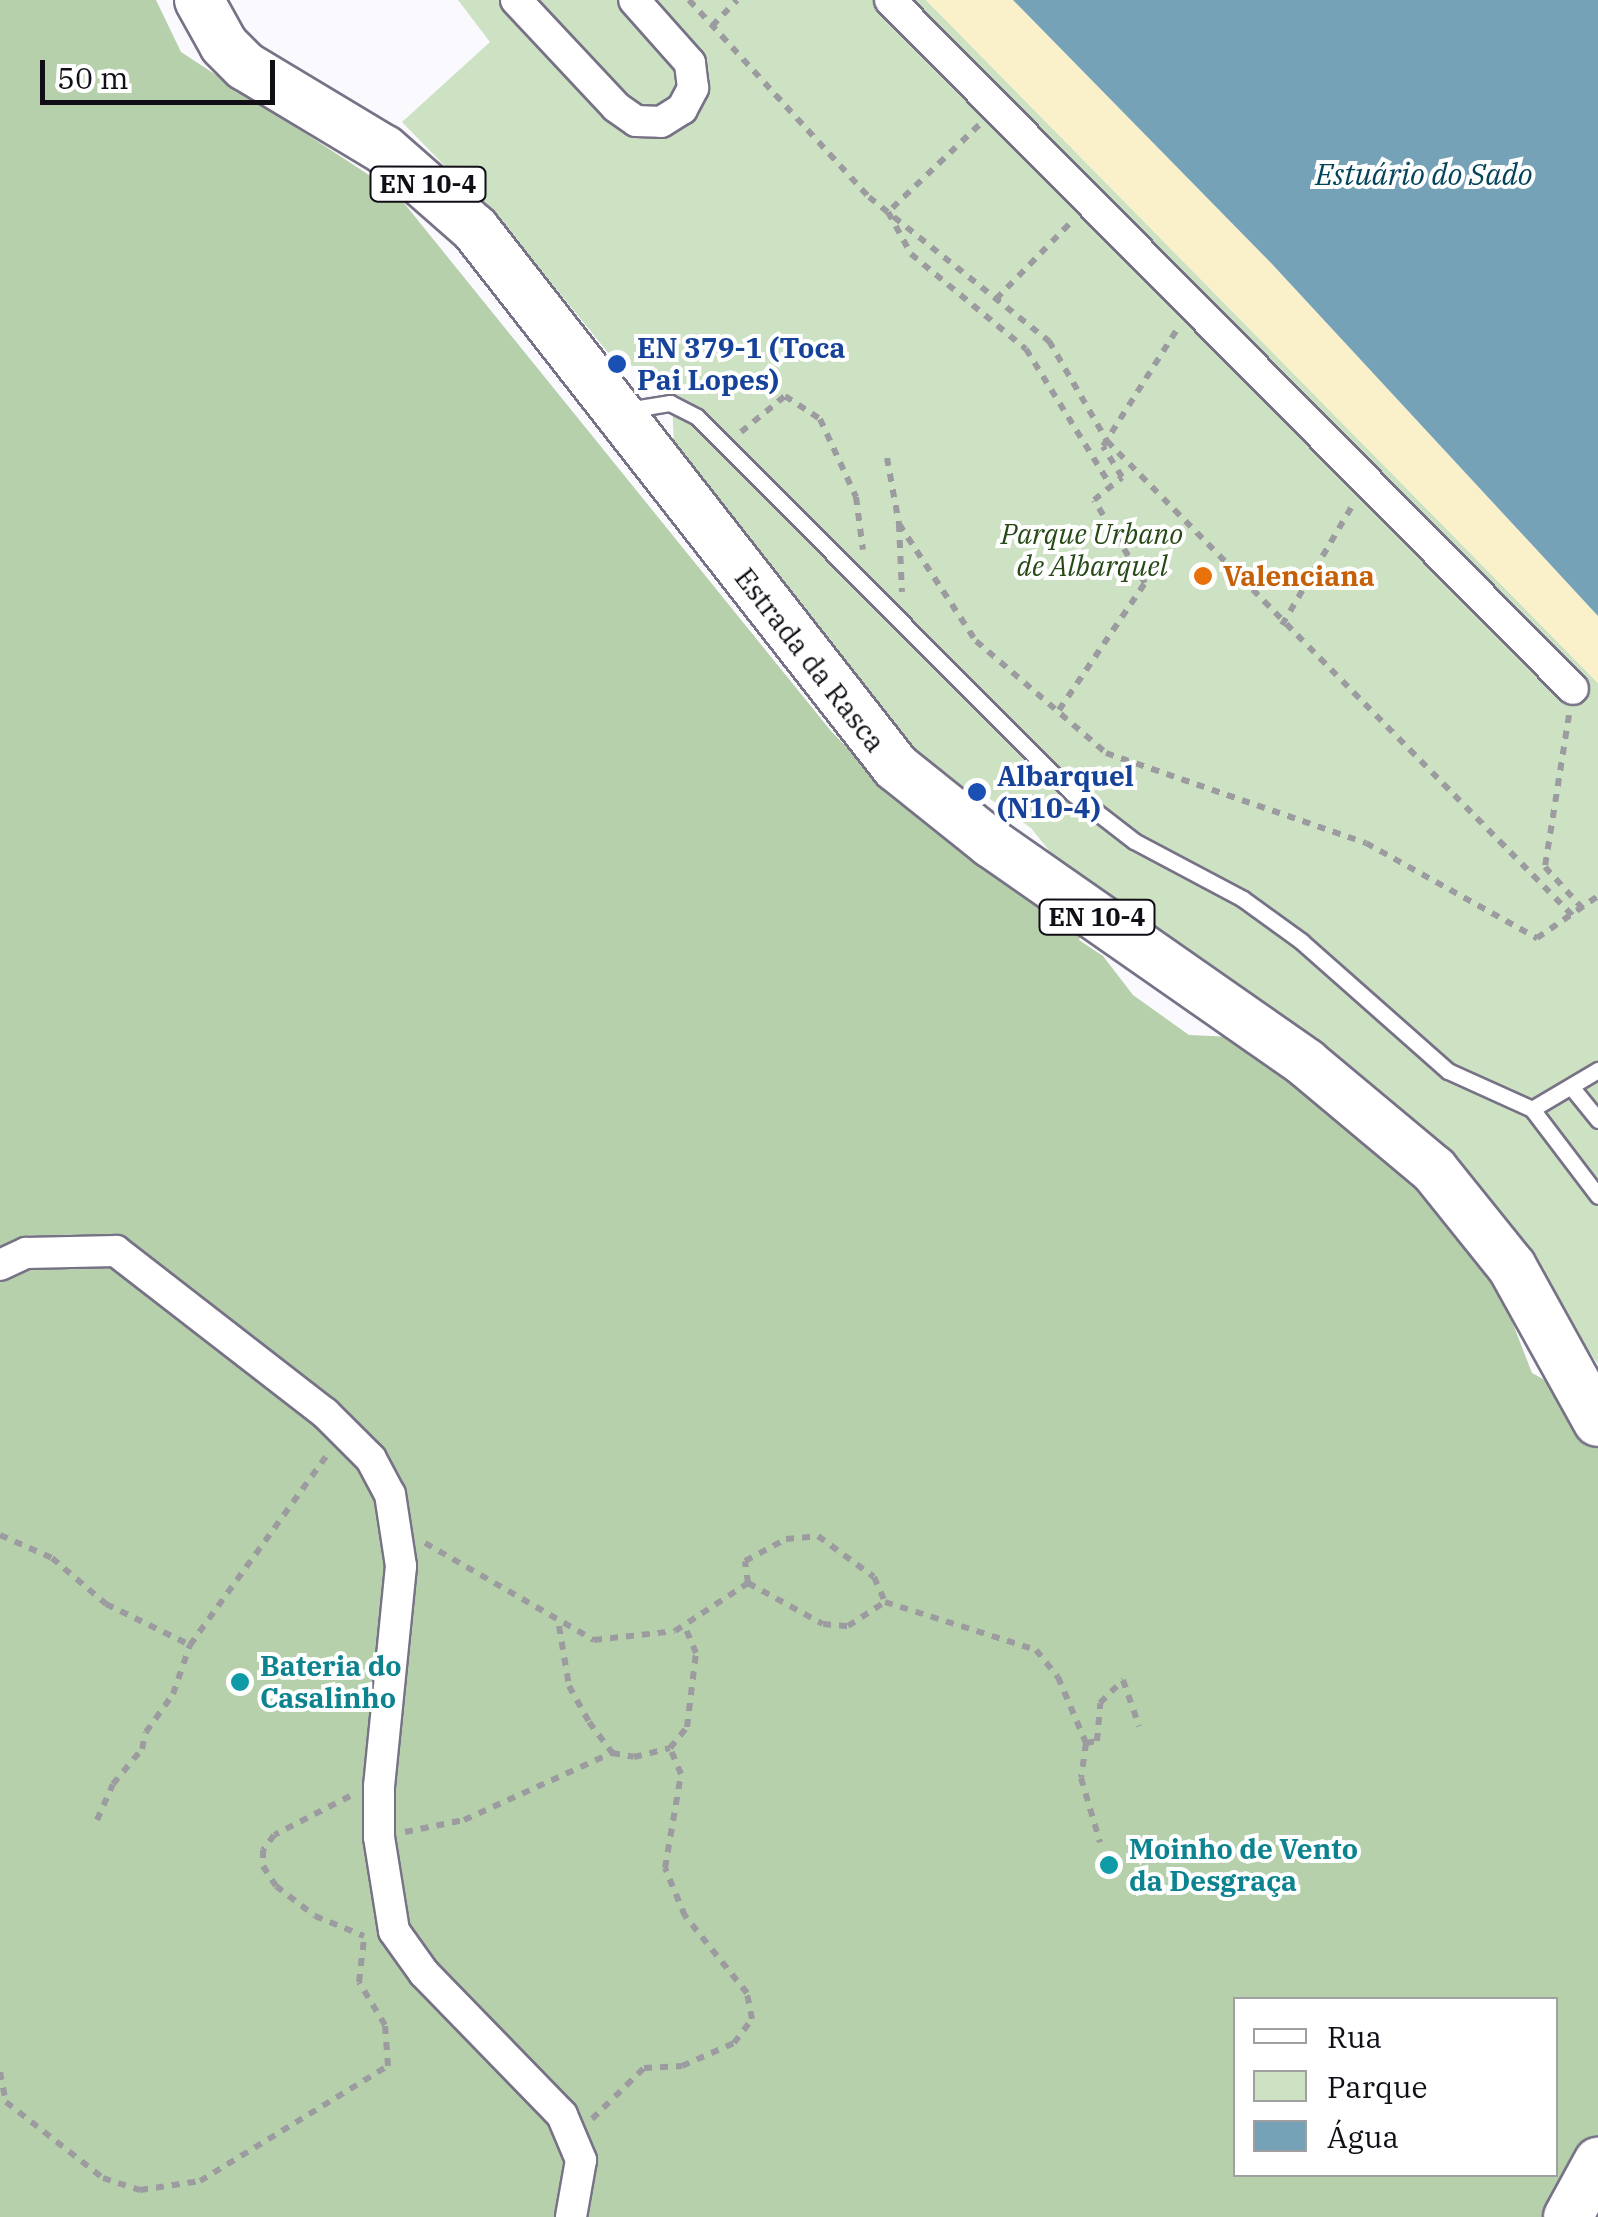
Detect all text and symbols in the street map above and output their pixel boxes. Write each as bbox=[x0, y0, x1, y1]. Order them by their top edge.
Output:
scale bar bbox=[45, 40, 280, 102]
text: 50 m bbox=[57, 58, 129, 97]
water label: Estuário do Sado bbox=[1315, 156, 1533, 192]
road number: EN 10-4 bbox=[368, 164, 488, 204]
place label: EN 379-1 (Toca Pai Lopes) bbox=[637, 331, 845, 397]
marker: EN 379-1 (Toca Pai Lopes) bbox=[606, 353, 628, 375]
park label: Parque Urbano de Albarquel bbox=[1001, 517, 1183, 583]
place label: Valenciana bbox=[1223, 559, 1375, 593]
street label: Estrada da Rasca bbox=[728, 561, 892, 759]
marker: Valenciana bbox=[1192, 565, 1214, 587]
place label: Albarquel (N10-4) bbox=[997, 759, 1134, 825]
marker: Albarquel (N10-4) bbox=[966, 781, 988, 803]
road number: EN 10-4 bbox=[1037, 897, 1157, 937]
place label: Bateria do Casalinho bbox=[260, 1649, 402, 1715]
marker: Bateria do Casalinho bbox=[229, 1671, 251, 1693]
place label: Moinho de Vento da Desgraça bbox=[1129, 1832, 1358, 1898]
marker: Moinho de Vento da Desgraça bbox=[1098, 1854, 1120, 1876]
legend bbox=[1233, 1997, 1558, 2177]
text: Rua bbox=[1327, 2017, 1382, 2056]
text: Parque bbox=[1327, 2067, 1428, 2106]
text: Água bbox=[1327, 2117, 1399, 2156]

